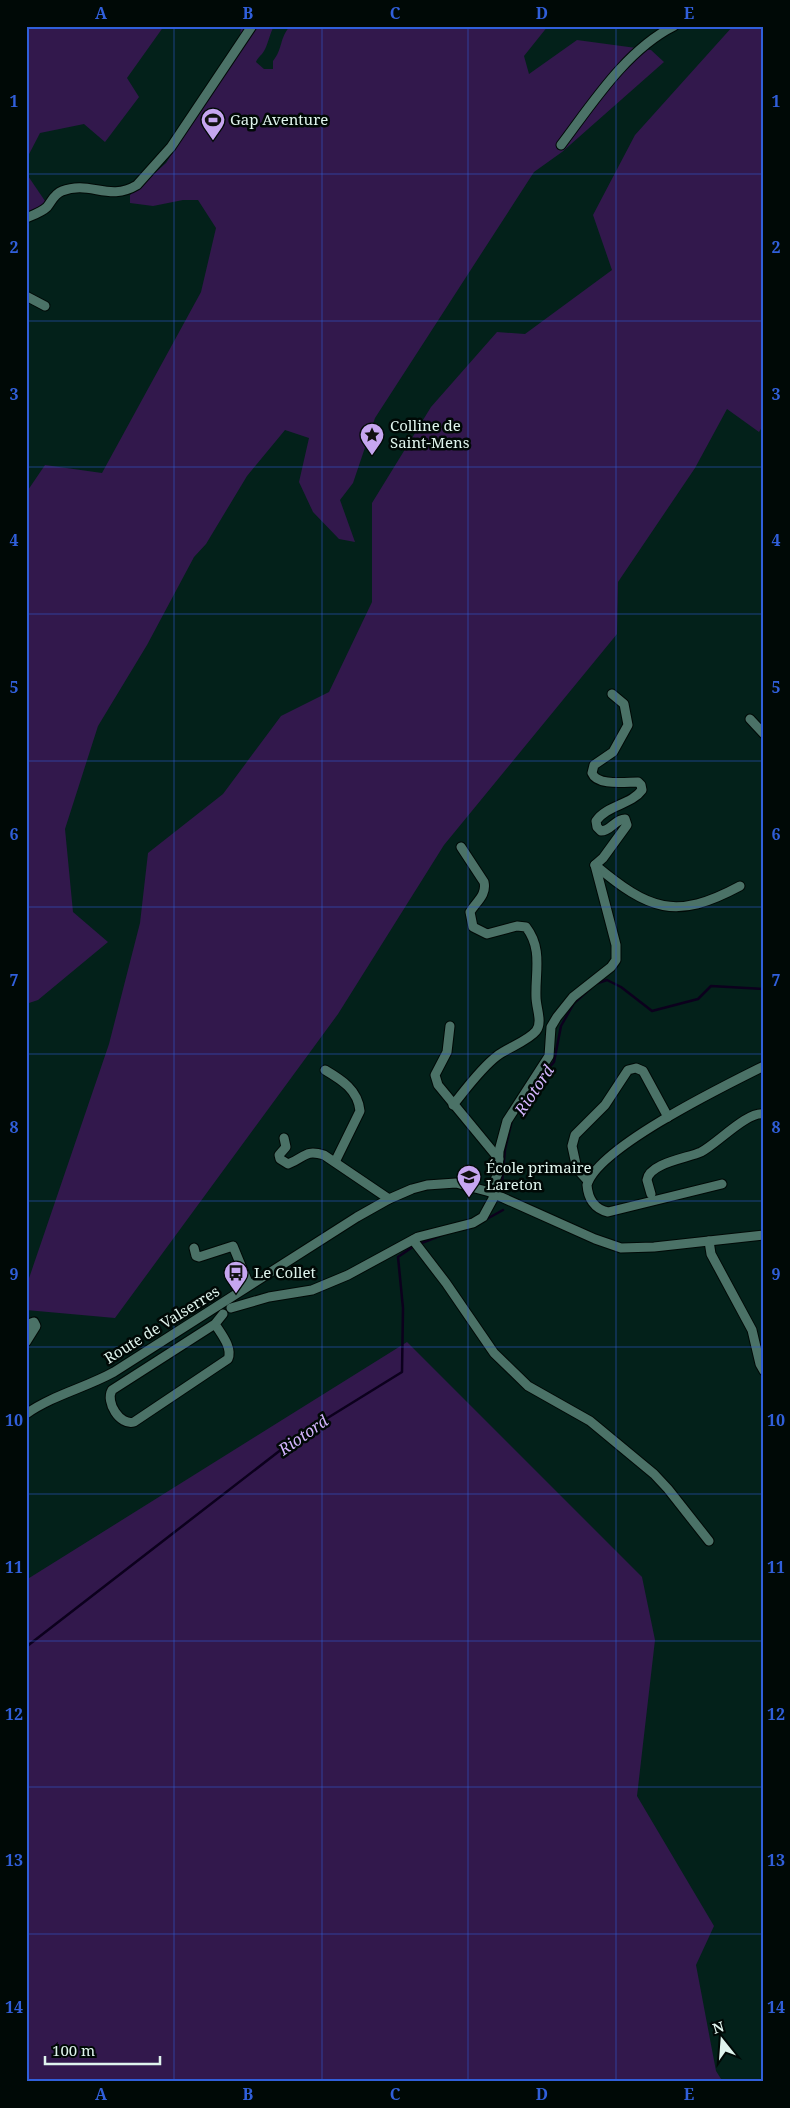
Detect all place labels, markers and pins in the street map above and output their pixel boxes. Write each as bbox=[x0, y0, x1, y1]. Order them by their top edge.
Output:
sports icon: Gap Aventure bbox=[200, 107, 226, 141]
place label: Gap Aventure bbox=[230, 109, 328, 129]
place label: Colline de Saint-Mens bbox=[390, 415, 470, 452]
place icon: Colline de Saint-Mens bbox=[359, 422, 385, 456]
place label: École primaire Lareton bbox=[486, 1157, 592, 1194]
school or university icon: École primaire Lareton bbox=[456, 1164, 482, 1198]
bus stop icon: Le Collet bbox=[223, 1260, 249, 1294]
place label: Le Collet bbox=[254, 1262, 316, 1282]

